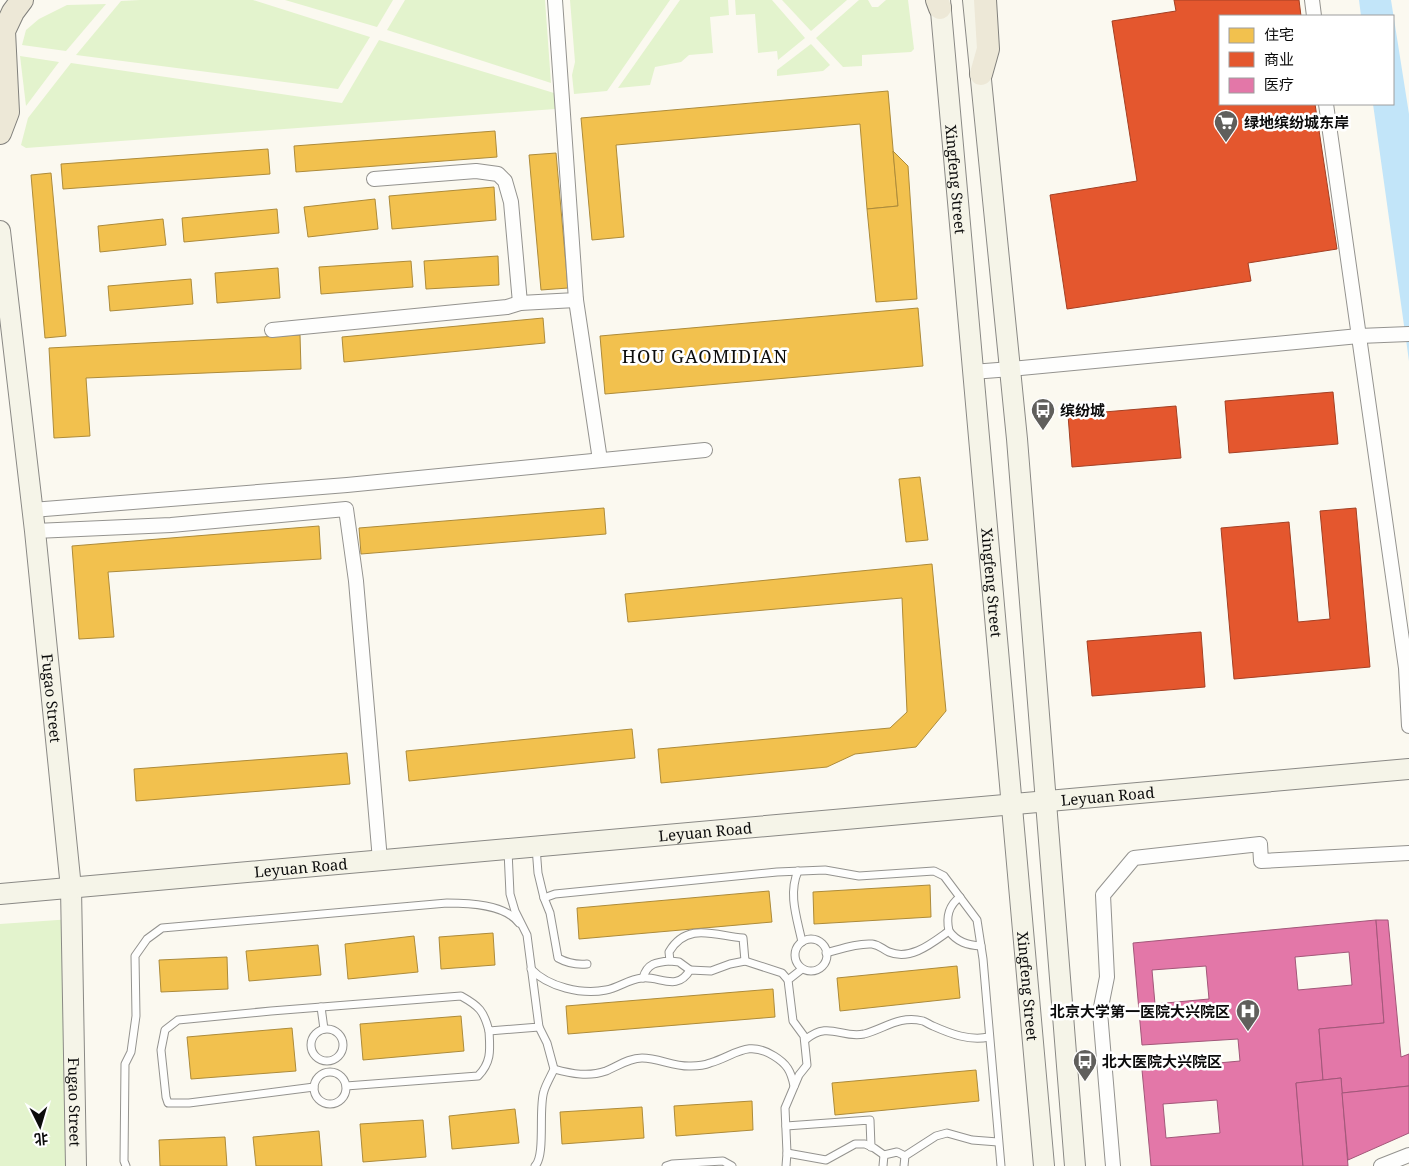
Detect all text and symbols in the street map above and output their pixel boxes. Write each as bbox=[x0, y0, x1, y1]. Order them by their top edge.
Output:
legend bbox=[1219, 15, 1394, 105]
text: 住宅 bbox=[1264, 24, 1294, 44]
text: 商业 bbox=[1264, 49, 1294, 69]
text: 医疗 bbox=[1264, 74, 1294, 94]
supermarket icon: 绿地缤纷城东岸 bbox=[1213, 109, 1239, 143]
place label: 绿地缤纷城东岸 bbox=[1244, 112, 1349, 132]
street label: Xingfeng Street bbox=[941, 124, 971, 235]
district label: HOU GAOMIDIAN bbox=[622, 344, 788, 368]
bus stop icon: 缤纷城 bbox=[1030, 397, 1056, 431]
place label: 缤纷城 bbox=[1060, 400, 1105, 420]
street label: Xingfeng Street bbox=[977, 527, 1007, 638]
street label: Fugao Street bbox=[37, 653, 66, 744]
street label: Leyuan Road bbox=[1060, 782, 1155, 810]
street label: Leyuan Road bbox=[658, 817, 753, 846]
street label: Leyuan Road bbox=[253, 853, 348, 881]
street label: Xingfeng Street bbox=[1013, 931, 1043, 1042]
hospital icon: 北京大学第一医院大兴院区 bbox=[1235, 998, 1261, 1032]
place label: 北京大学第一医院大兴院区 bbox=[1050, 1001, 1230, 1021]
bus stop icon: 北大医院大兴院区 bbox=[1072, 1048, 1098, 1082]
place label: 北大医院大兴院区 bbox=[1102, 1051, 1222, 1071]
street label: Fugao Street bbox=[64, 1057, 86, 1147]
north arrow bbox=[15, 1101, 65, 1151]
text: 北 bbox=[33, 1129, 49, 1150]

